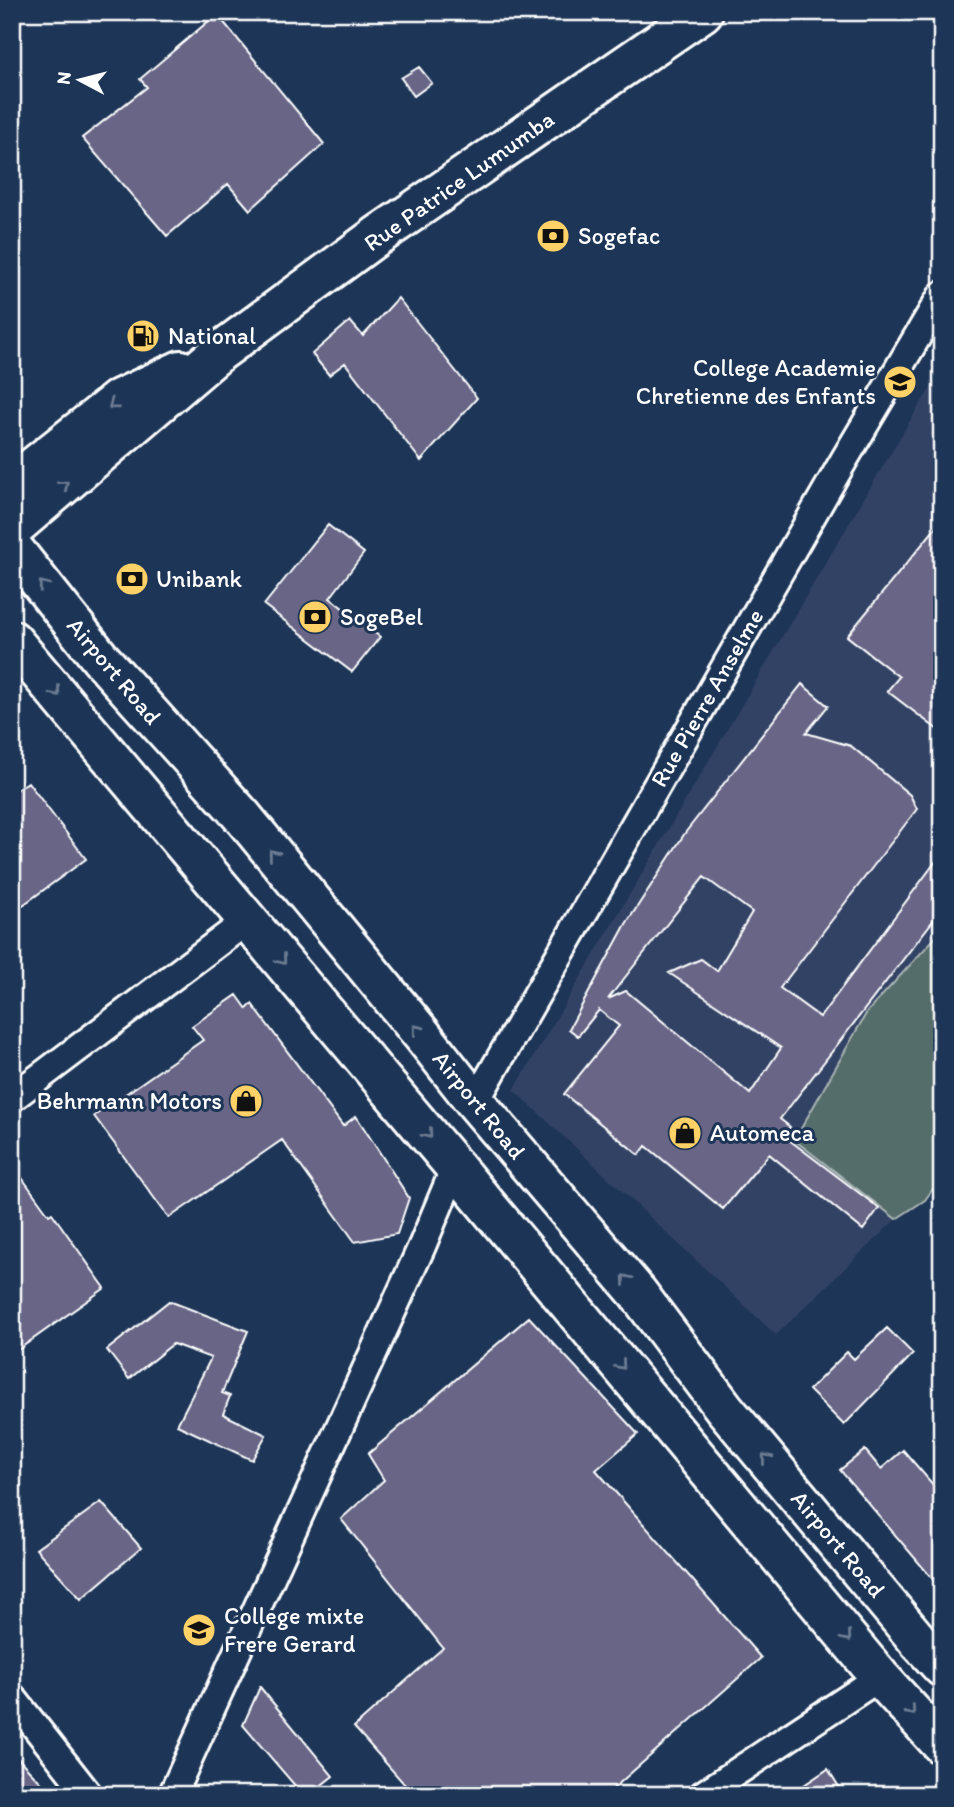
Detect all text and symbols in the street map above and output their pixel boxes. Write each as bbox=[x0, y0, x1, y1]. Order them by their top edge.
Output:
north arrow bbox=[46, 46, 116, 116]
text: N bbox=[51, 70, 76, 86]
street label: Rue Patrice Lumumba bbox=[358, 104, 560, 257]
bank icon: Sogefac bbox=[534, 217, 572, 255]
place label: Sogefac bbox=[578, 221, 660, 250]
fuel station icon: National bbox=[124, 317, 162, 355]
place label: National bbox=[168, 321, 256, 350]
place label: College Academie Chretienne des Enfants bbox=[636, 353, 876, 410]
school or university icon: College Academie Chretienne des Enfants bbox=[881, 363, 919, 401]
one-way arrow bbox=[108, 396, 120, 409]
one-way arrow bbox=[56, 481, 69, 493]
bank icon: Unibank bbox=[113, 560, 151, 598]
place label: Unibank bbox=[156, 564, 243, 593]
one-way arrow bbox=[38, 581, 51, 593]
bank icon: SogeBel bbox=[296, 598, 334, 636]
place label: SogeBel bbox=[340, 602, 423, 631]
street label: Rue Pierre Anselme bbox=[644, 604, 769, 792]
street label: Airport Road bbox=[61, 611, 168, 730]
one-way arrow bbox=[48, 684, 60, 697]
one-way arrow bbox=[269, 849, 281, 862]
one-way arrow bbox=[273, 952, 286, 965]
one-way arrow bbox=[413, 1025, 426, 1037]
street label: Airport Road bbox=[427, 1045, 532, 1165]
shop icon: Behrmann Motors bbox=[227, 1082, 265, 1120]
place label: Behrmann Motors bbox=[37, 1086, 222, 1115]
shop icon: Automeca bbox=[666, 1114, 704, 1152]
place label: Automeca bbox=[710, 1118, 815, 1147]
one-way arrow bbox=[420, 1126, 432, 1139]
one-way arrow bbox=[622, 1275, 634, 1288]
one-way arrow bbox=[613, 1357, 625, 1370]
one-way arrow bbox=[762, 1454, 774, 1467]
street label: Airport Road bbox=[785, 1484, 892, 1603]
place label: College mixte Frere Gerard bbox=[224, 1601, 364, 1658]
school or university icon: College mixte Frere Gerard bbox=[180, 1611, 218, 1649]
one-way arrow bbox=[839, 1629, 851, 1642]
one-way arrow bbox=[903, 1703, 915, 1716]

